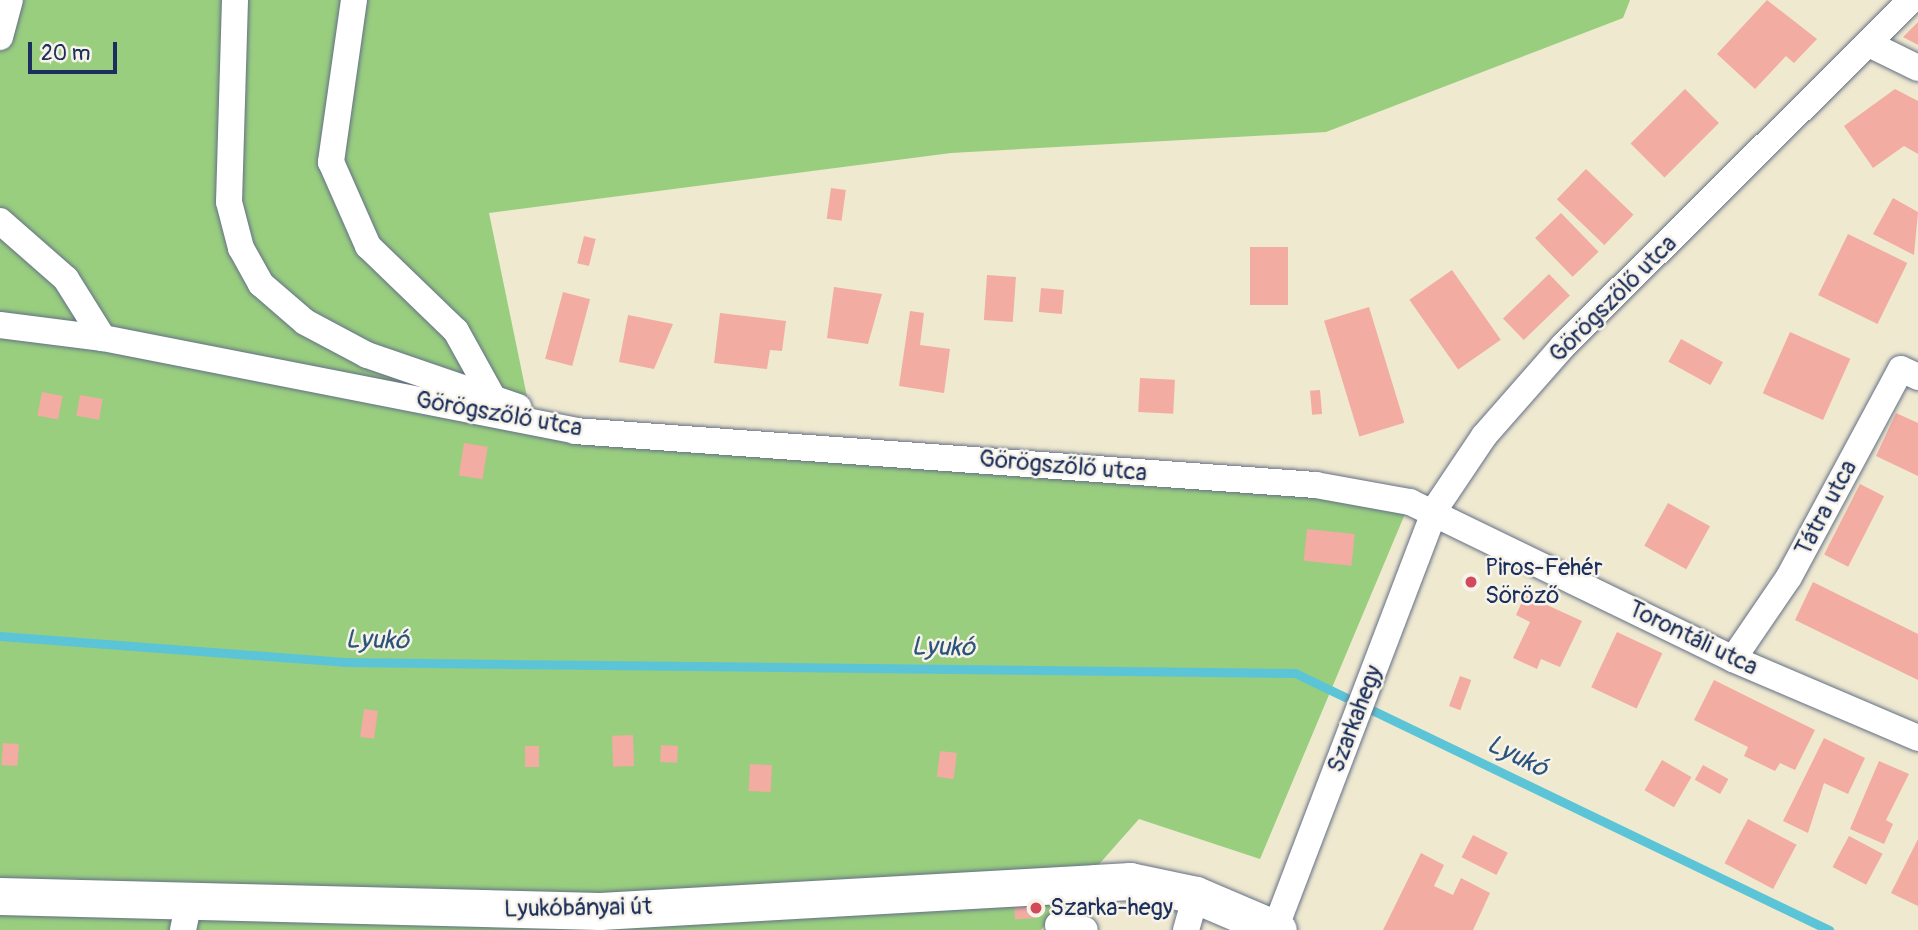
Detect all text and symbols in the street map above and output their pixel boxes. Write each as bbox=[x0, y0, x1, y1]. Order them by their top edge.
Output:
scale bar bbox=[32, 28, 121, 72]
text: 20 m bbox=[41, 40, 90, 67]
street label: Görögszőlő utca bbox=[1543, 229, 1683, 369]
street label: Görögszőlő utca bbox=[414, 385, 584, 443]
street label: Görögszőlő utca bbox=[978, 444, 1148, 488]
street label: Tátra utca bbox=[1789, 455, 1863, 561]
place label: Piros-Fehér Söröző bbox=[1485, 554, 1603, 610]
marker: Piros-Fehér Söröző bbox=[1463, 574, 1479, 590]
street label: Torontáli utca bbox=[1624, 594, 1762, 682]
water label: Lyukó bbox=[345, 625, 409, 657]
water label: Lyukó bbox=[911, 632, 975, 664]
street label: Szarkahegy bbox=[1321, 661, 1389, 777]
water label: Lyukó bbox=[1481, 729, 1553, 785]
street label: Lyukóbányai út bbox=[504, 892, 652, 924]
place label: Szarka-hegy bbox=[1050, 894, 1173, 922]
marker: Szarka-hegy bbox=[1028, 900, 1044, 916]

